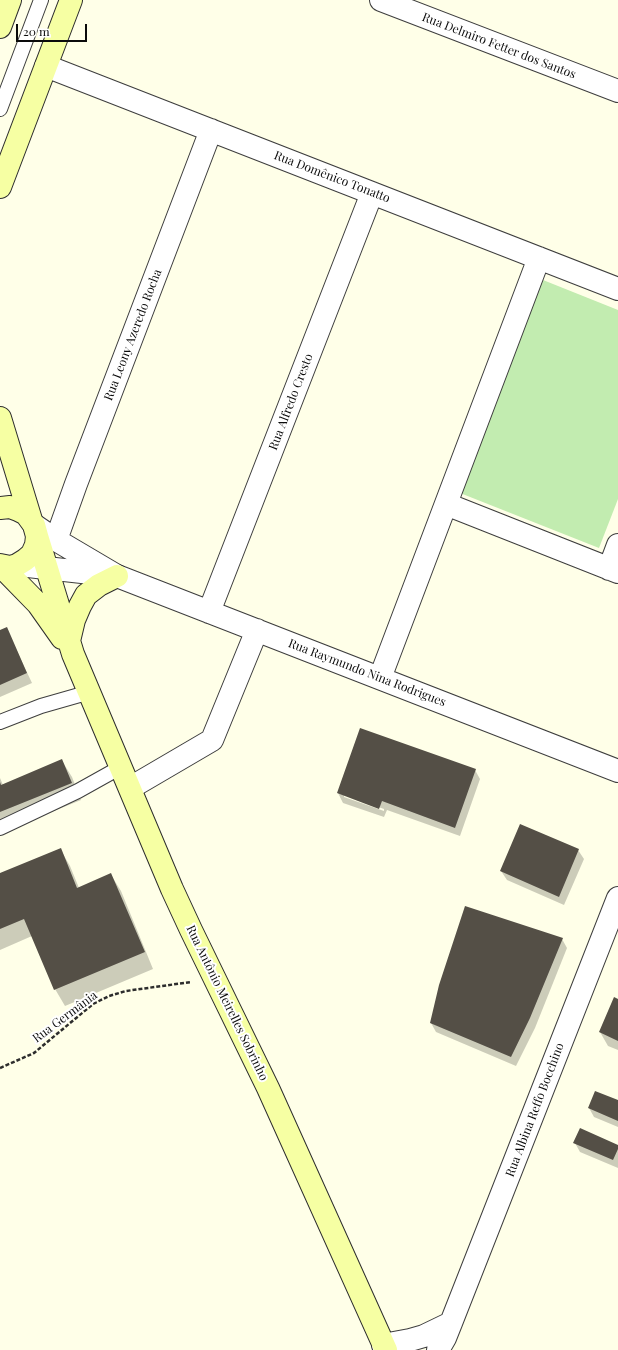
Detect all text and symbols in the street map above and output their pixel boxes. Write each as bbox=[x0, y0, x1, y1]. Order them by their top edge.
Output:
street label: Rua Delmiro Fetter dos Santos bbox=[420, 10, 578, 82]
scale bar bbox=[18, 16, 89, 42]
text: 20 m bbox=[23, 23, 50, 39]
street label: Rua Domênico Tonatto bbox=[272, 148, 392, 206]
street label: Rua Leony Azeredo Rocha bbox=[101, 267, 165, 403]
street label: Rua Alfredo Cresto bbox=[266, 352, 316, 452]
street label: Rua Raymundo Nina Rodrigues bbox=[286, 636, 448, 710]
street label: Rua Antônio Meirelles Sobrinho bbox=[183, 923, 271, 1083]
street label: Rua Germânia bbox=[30, 988, 100, 1046]
street label: Rua Albina Reffo Bocchino bbox=[503, 1041, 567, 1179]

